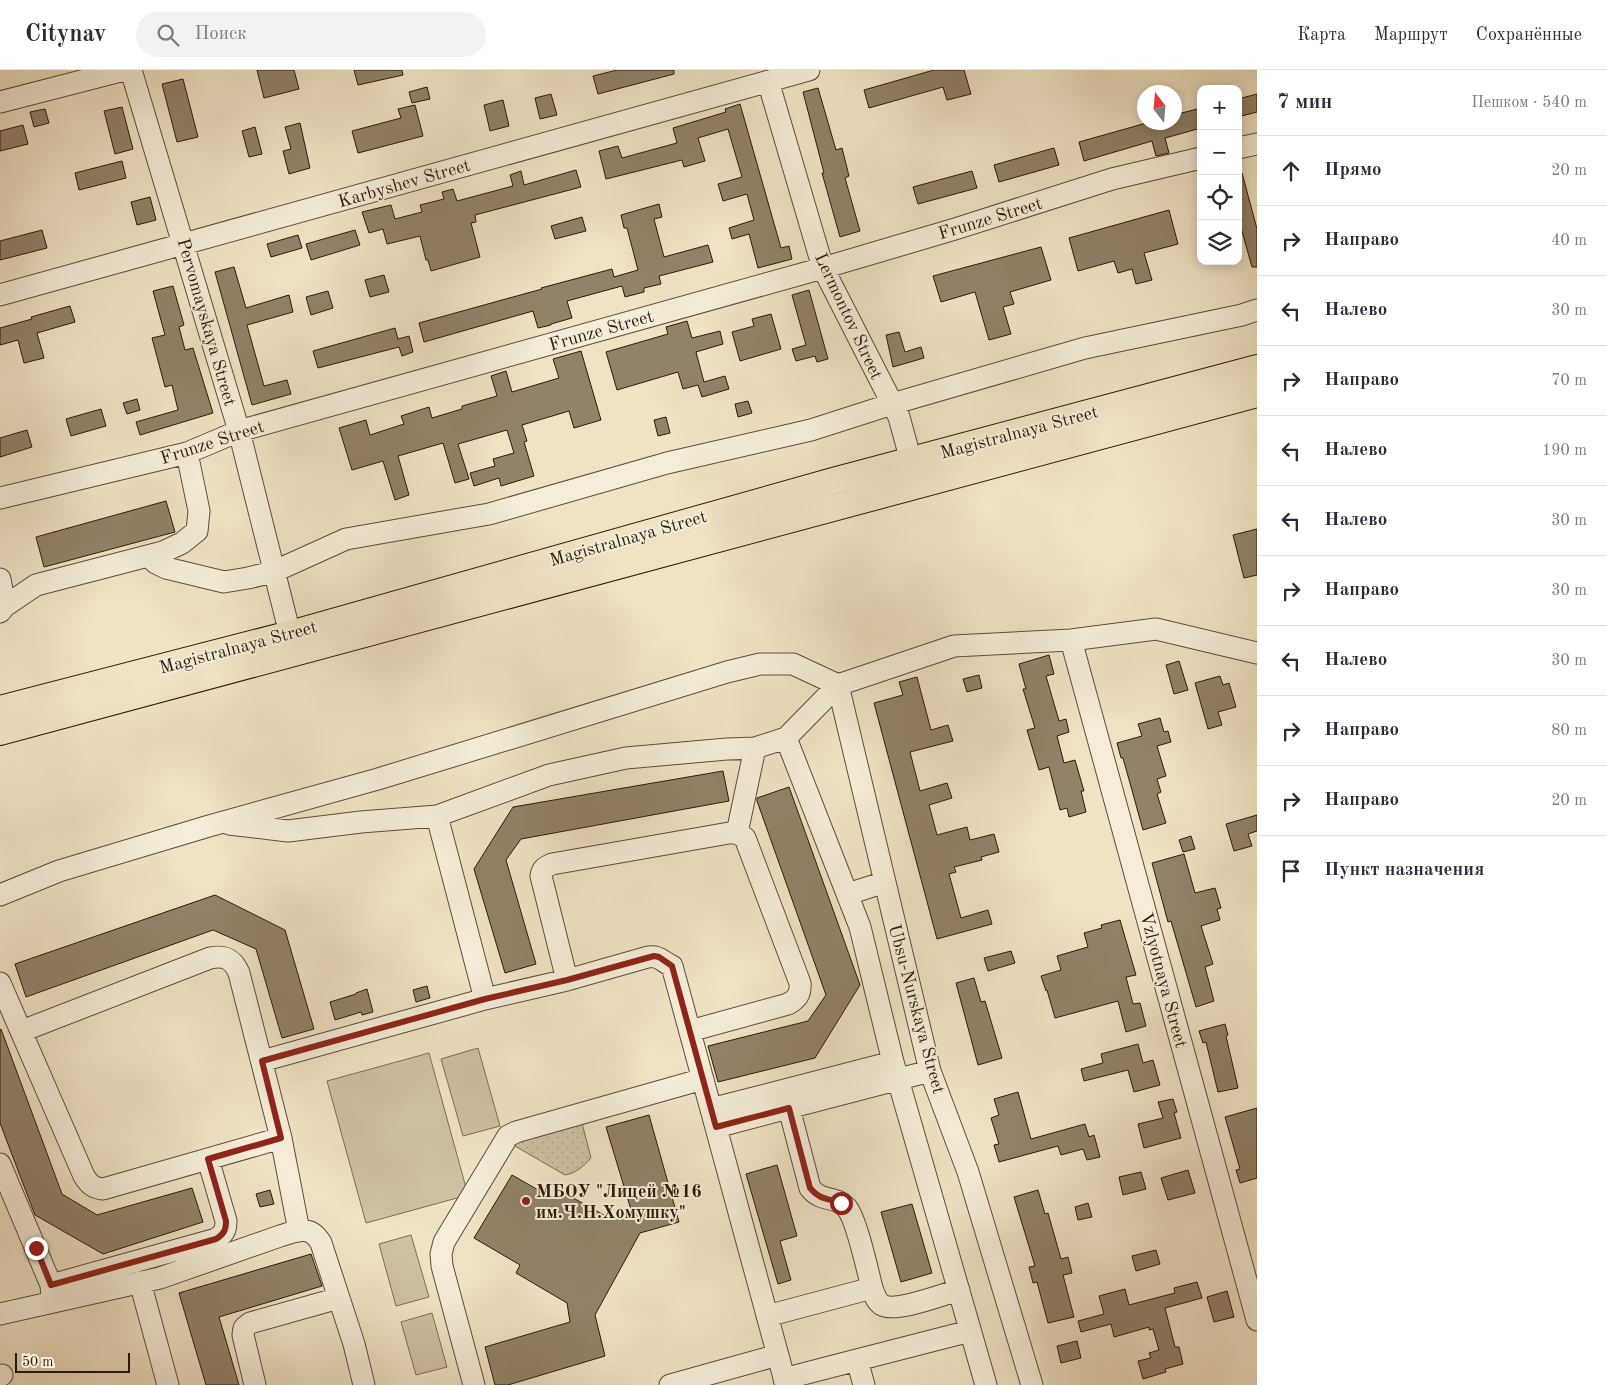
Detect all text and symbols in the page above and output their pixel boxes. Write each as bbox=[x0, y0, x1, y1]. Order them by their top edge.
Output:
search box bbox=[136, 12, 486, 57]
icon: search bbox=[154, 21, 182, 49]
text: Citynav bbox=[25, 23, 106, 47]
text: Поиск bbox=[194, 25, 247, 44]
text: Карта bbox=[1297, 26, 1346, 44]
text: Маршрут bbox=[1374, 26, 1448, 44]
text: Сохранённые bbox=[1476, 26, 1582, 44]
north arrow bbox=[1137, 85, 1182, 130]
map controls bbox=[1197, 85, 1242, 265]
button: + bbox=[1197, 85, 1242, 130]
text: 7 мин bbox=[1277, 92, 1332, 113]
text: Пешком · 540 m bbox=[1471, 95, 1587, 111]
button: − bbox=[1197, 130, 1242, 175]
street label: Karbyshev Street bbox=[336, 156, 473, 211]
icon: ahead bbox=[1277, 157, 1305, 185]
text: Прямо bbox=[1324, 161, 1382, 180]
text: 20 m bbox=[1551, 163, 1587, 179]
button: locate bbox=[1197, 175, 1242, 220]
street label: Frunze Street bbox=[936, 195, 1044, 243]
button: layers bbox=[1197, 220, 1242, 265]
icon: right bbox=[1277, 227, 1305, 255]
text: Направо bbox=[1324, 231, 1399, 250]
text: 40 m bbox=[1551, 233, 1587, 249]
street label: Pervomayskaya Street bbox=[173, 236, 239, 408]
street label: Lermontov Street bbox=[811, 250, 885, 382]
icon: left bbox=[1277, 297, 1305, 325]
text: Налево bbox=[1324, 301, 1387, 320]
text: 30 m bbox=[1551, 303, 1587, 319]
street label: Frunze Street bbox=[547, 307, 656, 354]
icon: right bbox=[1277, 367, 1305, 395]
text: Направо bbox=[1324, 371, 1399, 390]
text: 70 m bbox=[1551, 373, 1587, 389]
street label: Magistralnaya Street bbox=[938, 403, 1100, 463]
street label: Frunze Street bbox=[158, 418, 266, 468]
icon: left bbox=[1277, 437, 1305, 465]
text: Налево bbox=[1324, 441, 1387, 460]
text: 190 m bbox=[1542, 443, 1587, 459]
icon: left bbox=[1277, 507, 1305, 535]
street label: Magistralnaya Street bbox=[548, 508, 709, 570]
text: Налево bbox=[1324, 511, 1387, 530]
text: 30 m bbox=[1551, 513, 1587, 529]
icon: right bbox=[1277, 577, 1305, 605]
text: Направо bbox=[1324, 581, 1399, 600]
text: 30 m bbox=[1551, 583, 1587, 599]
street label: Magistralnaya Street bbox=[157, 618, 319, 678]
icon: left bbox=[1277, 647, 1305, 675]
text: Налево bbox=[1324, 651, 1387, 670]
text: 30 m bbox=[1551, 653, 1587, 669]
icon: right bbox=[1277, 717, 1305, 745]
text: Направо bbox=[1324, 721, 1399, 740]
text: 80 m bbox=[1551, 723, 1587, 739]
icon: right bbox=[1277, 787, 1305, 815]
text: Направо bbox=[1324, 791, 1399, 810]
text: 20 m bbox=[1551, 793, 1587, 809]
icon: arrive bbox=[1277, 857, 1305, 885]
text: Пункт назначения bbox=[1324, 861, 1484, 880]
street label: Vzlyotnaya Street bbox=[1136, 911, 1190, 1050]
street label: Ubsu-Nurskaya Street bbox=[885, 923, 947, 1096]
place label: МБОУ "Лицей №16 им.Ч.Н.Хомушку" bbox=[536, 1183, 702, 1222]
route start bbox=[830, 1192, 853, 1215]
marker: МБОУ "Лицей №16 им.Ч.Н.Хомушку" bbox=[520, 1195, 532, 1207]
route end bbox=[25, 1237, 48, 1260]
scale bar bbox=[15, 1350, 130, 1373]
text: 50 m bbox=[22, 1355, 53, 1369]

